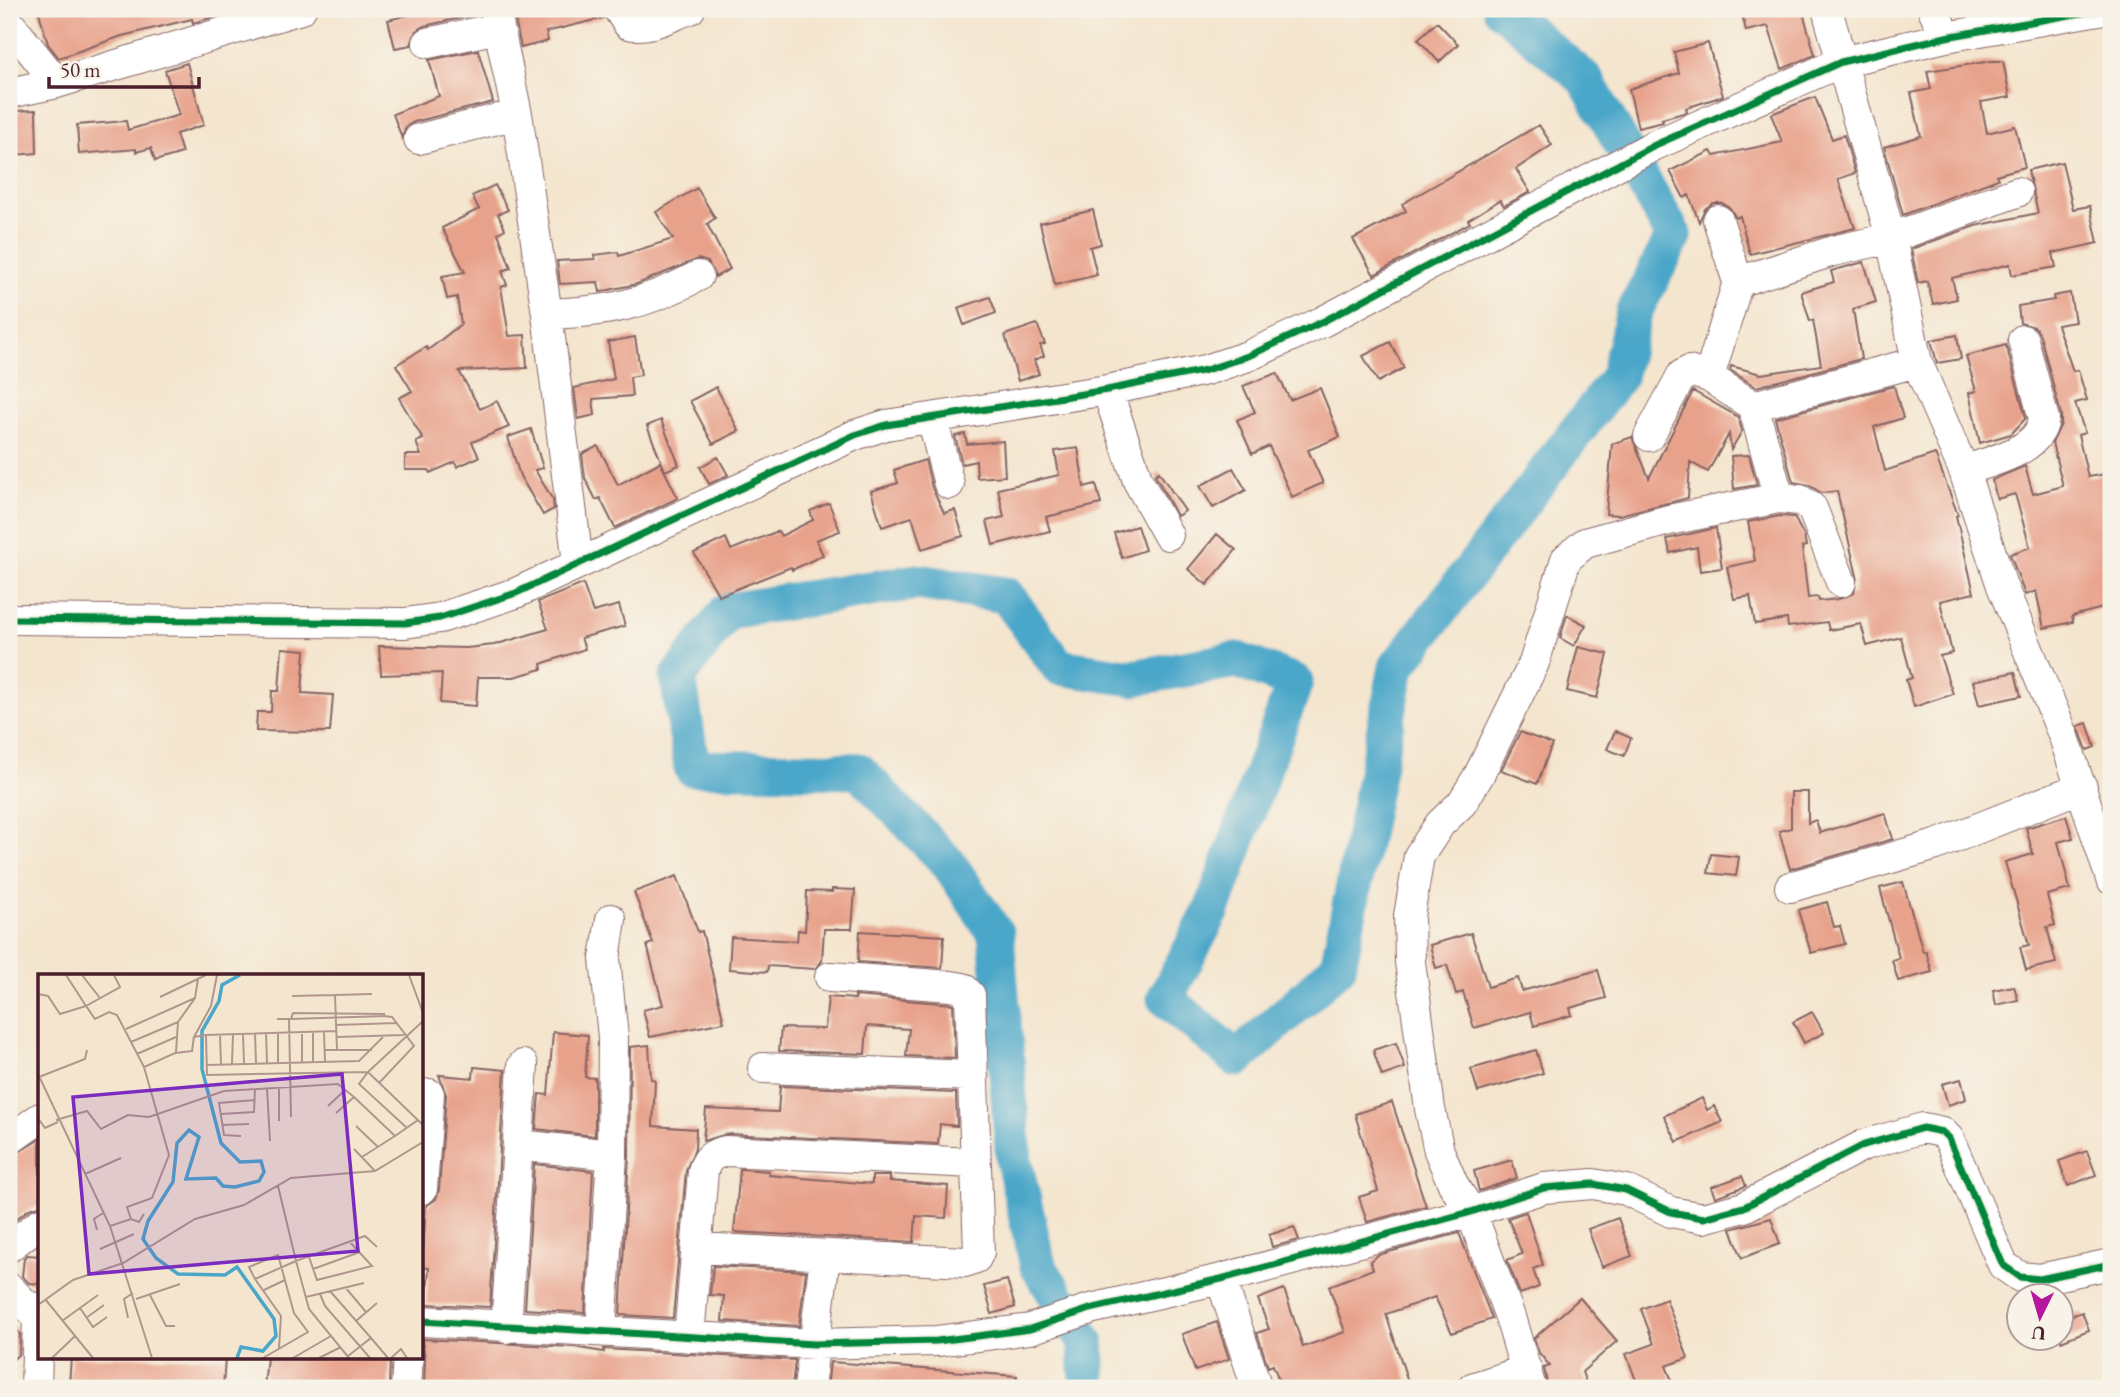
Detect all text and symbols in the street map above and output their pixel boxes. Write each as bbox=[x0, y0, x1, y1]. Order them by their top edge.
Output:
scale bar bbox=[49, 46, 200, 90]
text: 50 m bbox=[60, 56, 101, 83]
inset map bbox=[38, 974, 424, 1358]
north arrow bbox=[2004, 1282, 2074, 1352]
text: U bbox=[2030, 1320, 2047, 1347]

